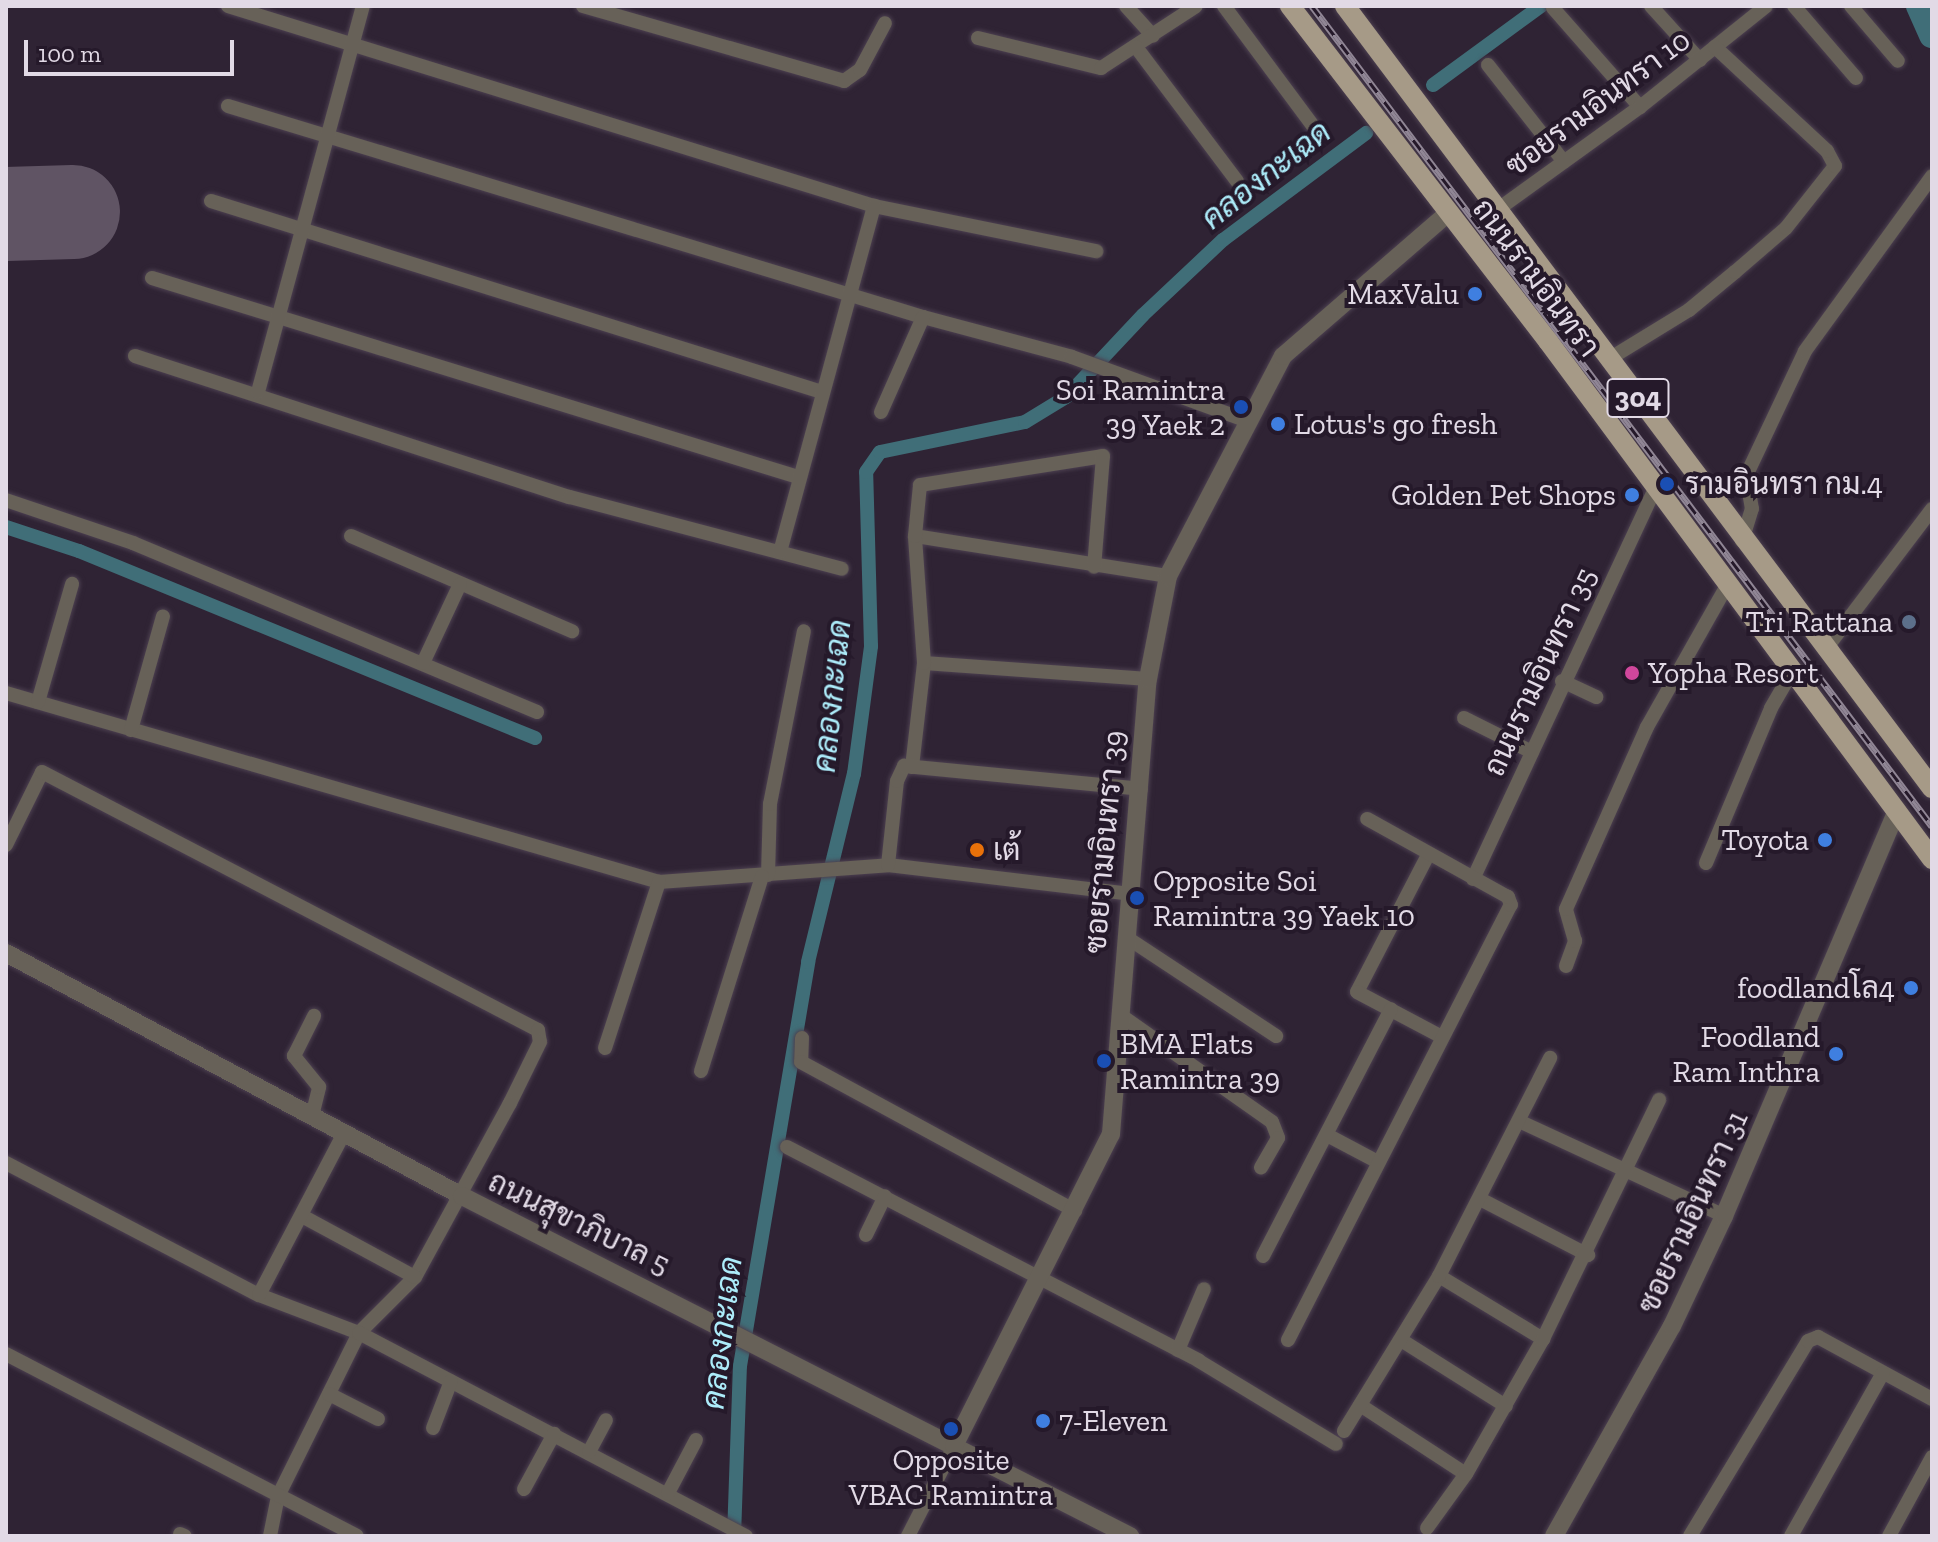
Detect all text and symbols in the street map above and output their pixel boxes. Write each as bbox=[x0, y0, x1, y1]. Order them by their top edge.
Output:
street label: ซอยรามอินทรา 10 bbox=[1499, 22, 1697, 184]
scale bar bbox=[28, 24, 238, 74]
text: 100 m bbox=[38, 39, 101, 68]
water label: คลองกะเฉด bbox=[1194, 113, 1338, 237]
street label: ถนนรามอินทรา bbox=[1465, 192, 1607, 364]
place label: MaxValu bbox=[1347, 276, 1459, 312]
marker: MaxValu bbox=[1466, 285, 1484, 303]
place label: Soi Ramintra 39 Yaek 2 bbox=[1056, 372, 1225, 442]
road number: 304 bbox=[1606, 374, 1670, 422]
marker: Soi Ramintra 39 Yaek 2 bbox=[1232, 398, 1250, 416]
place label: Lotus's go fresh bbox=[1294, 406, 1497, 442]
marker: Lotus's go fresh bbox=[1269, 415, 1287, 433]
place label: รามอินทรา กม.4 bbox=[1685, 466, 1883, 502]
marker: รามอินทรา กม.4 bbox=[1656, 473, 1678, 495]
place label: Golden Pet Shops bbox=[1391, 477, 1616, 513]
marker: Golden Pet Shops bbox=[1623, 486, 1641, 504]
street label: ถนนรามอินทรา 35 bbox=[1476, 562, 1604, 782]
place label: Tri Rattana bbox=[1746, 604, 1893, 640]
marker: Tri Rattana bbox=[1900, 613, 1918, 631]
water label: คลองกะเฉด bbox=[805, 618, 859, 774]
place label: Yopha Resort bbox=[1648, 655, 1819, 691]
marker: Yopha Resort bbox=[1623, 664, 1641, 682]
street label: ซอยรามอินทรา 39 bbox=[1077, 729, 1133, 955]
place label: Toyota bbox=[1721, 822, 1809, 858]
marker: Toyota bbox=[1816, 831, 1834, 849]
place label: เต้ bbox=[993, 832, 1021, 868]
marker: เต้ bbox=[968, 841, 986, 859]
place label: Opposite Soi Ramintra 39 Yaek 10 bbox=[1153, 863, 1416, 934]
marker: Opposite Soi Ramintra 39 Yaek 10 bbox=[1128, 889, 1146, 907]
place label: foodlandโล4 bbox=[1737, 970, 1895, 1006]
marker: foodlandโล4 bbox=[1902, 979, 1920, 997]
place label: Foodland Ram Inthra bbox=[1672, 1019, 1820, 1090]
place label: BMA Flats Ramintra 39 bbox=[1120, 1026, 1280, 1096]
marker: Foodland Ram Inthra bbox=[1827, 1045, 1845, 1063]
marker: BMA Flats Ramintra 39 bbox=[1095, 1052, 1113, 1070]
street label: ซอยรามอินทรา 31 bbox=[1630, 1105, 1756, 1319]
street label: ถนนสุขาภิบาล 5 bbox=[482, 1164, 676, 1282]
water label: คลองกะเฉด bbox=[694, 1254, 750, 1412]
place label: 7-Eleven bbox=[1059, 1403, 1167, 1439]
marker: 7-Eleven bbox=[1034, 1412, 1052, 1430]
marker: Opposite VBAC Ramintra bbox=[942, 1420, 960, 1438]
place label: Opposite VBAC Ramintra bbox=[849, 1442, 1053, 1512]

